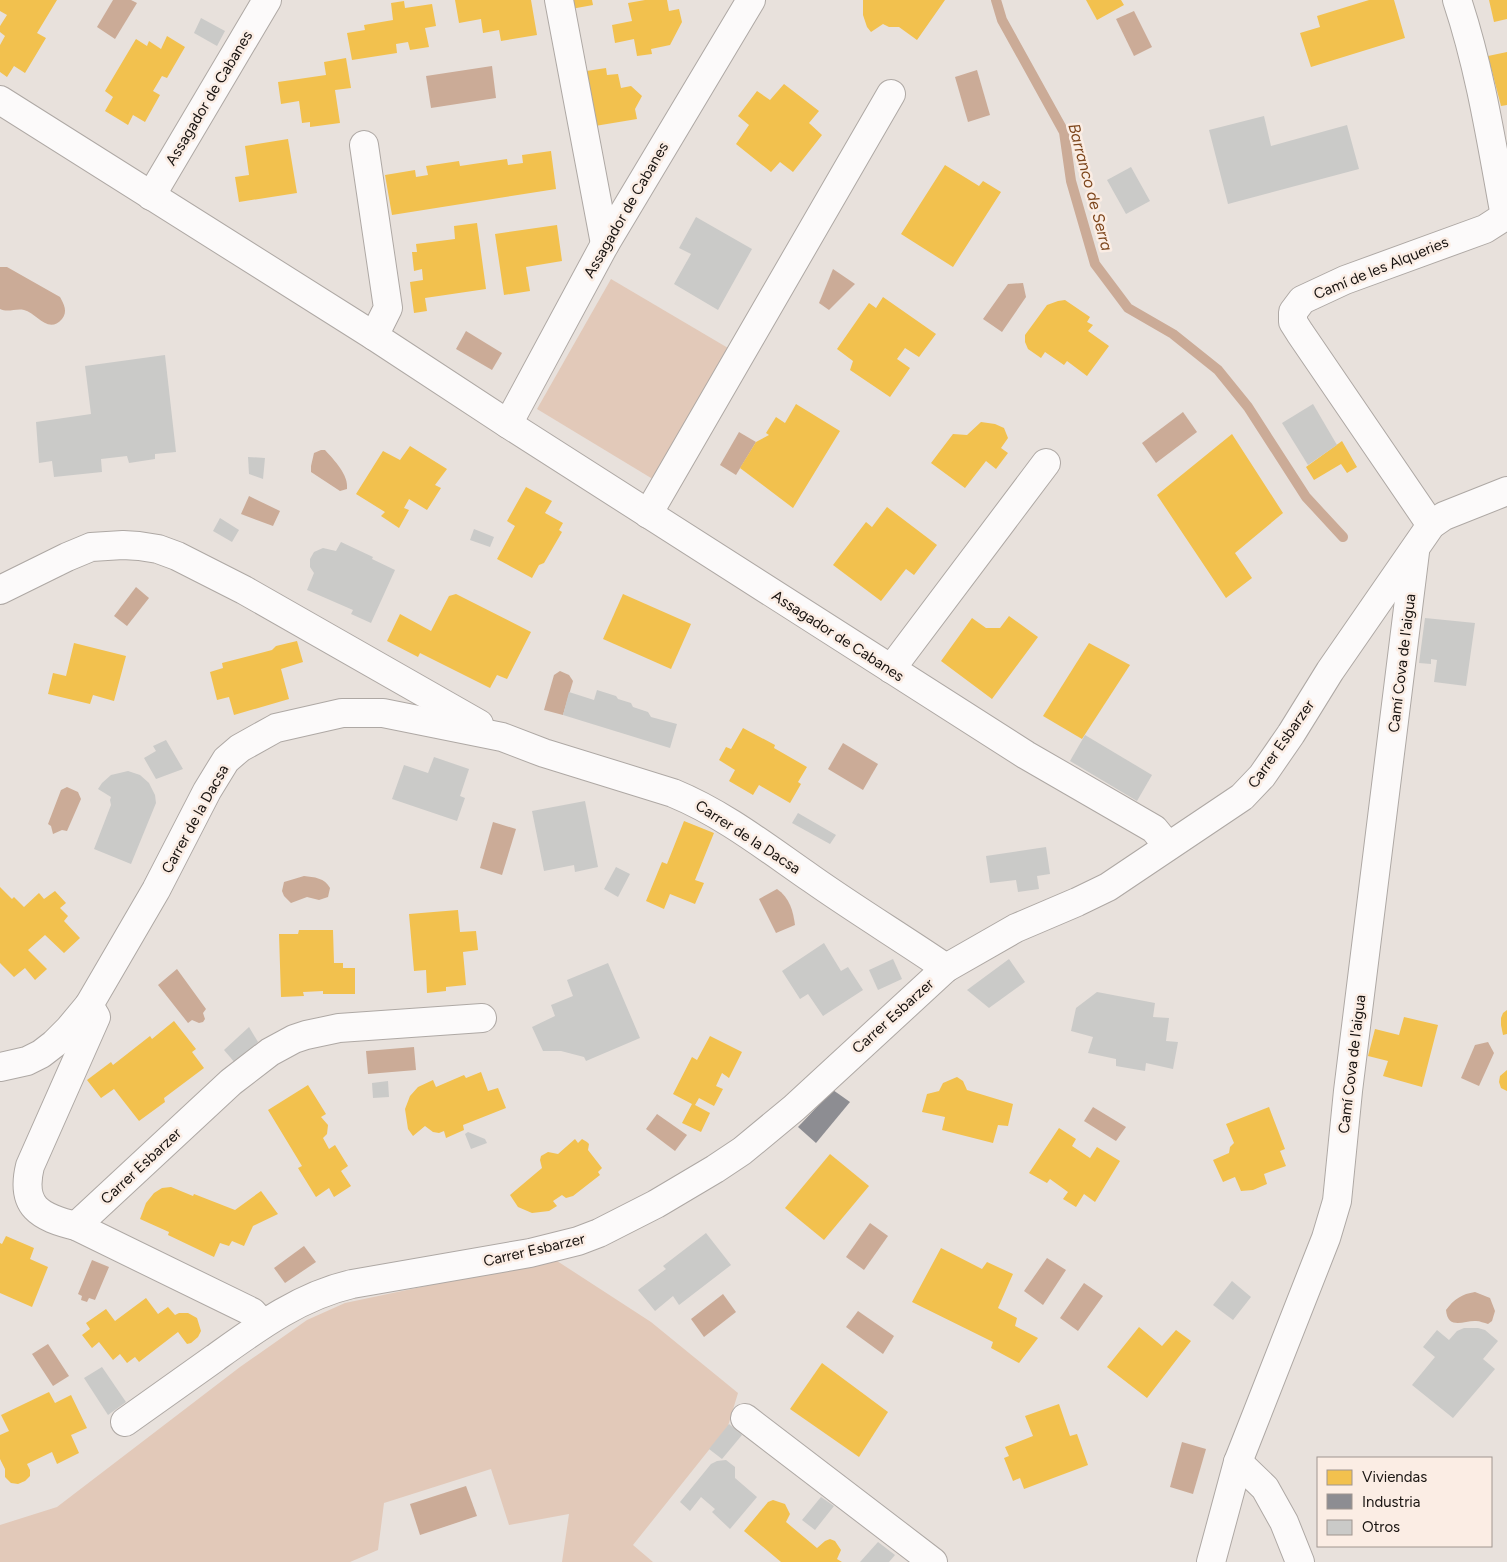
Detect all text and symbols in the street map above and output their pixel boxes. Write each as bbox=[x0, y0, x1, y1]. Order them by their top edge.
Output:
street label: Assagador de Cabanes bbox=[162, 28, 256, 168]
water label: Barranco de Serra bbox=[1064, 121, 1117, 253]
street label: Assagador de Cabanes bbox=[580, 139, 672, 281]
street label: Camí de les Alqueries bbox=[1311, 233, 1451, 303]
street label: Assagador de Cabanes bbox=[769, 587, 907, 685]
street label: Camí Cova de l'aigua bbox=[1385, 593, 1419, 733]
street label: Carrer Esbarzer bbox=[1244, 696, 1318, 792]
street label: Carrer de la Dacsa bbox=[158, 761, 232, 877]
street label: Carrer de la Dacsa bbox=[692, 796, 804, 878]
street label: Carrer Esbarzer bbox=[848, 975, 938, 1057]
street label: Camí Cova de l'aigua bbox=[1335, 994, 1369, 1134]
street label: Carrer Esbarzer bbox=[97, 1124, 185, 1208]
street label: Carrer Esbarzer bbox=[482, 1230, 586, 1270]
legend bbox=[1317, 1457, 1492, 1547]
text: Viviendas bbox=[1362, 1468, 1427, 1486]
text: Industria bbox=[1362, 1493, 1420, 1511]
text: Otros bbox=[1362, 1518, 1400, 1536]

